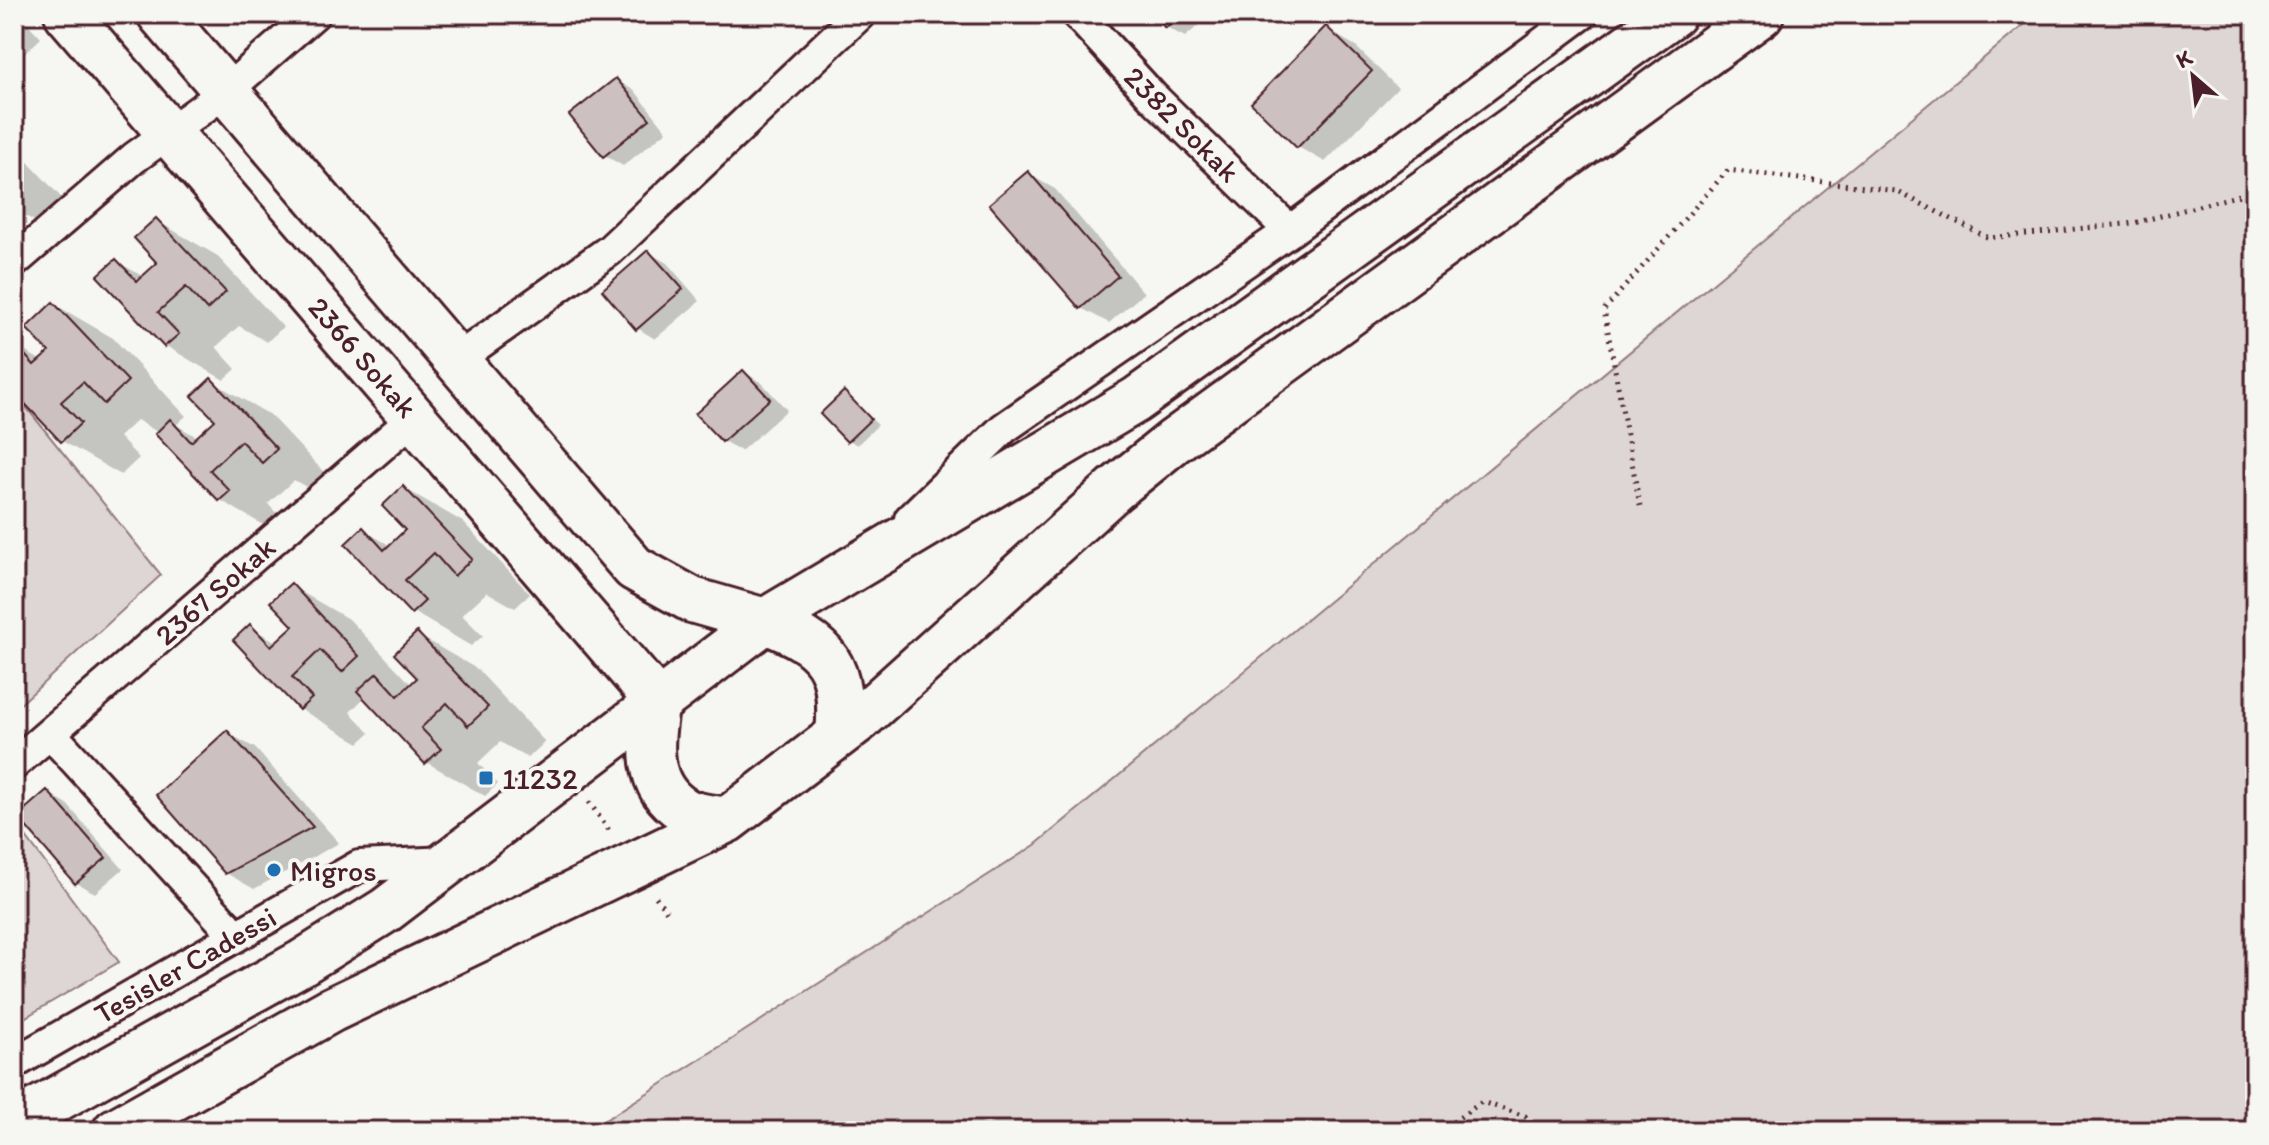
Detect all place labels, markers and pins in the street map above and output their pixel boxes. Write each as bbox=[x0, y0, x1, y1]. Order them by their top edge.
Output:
place label: 11232 bbox=[502, 760, 578, 797]
marker: 11232 bbox=[477, 769, 495, 787]
place label: Migros bbox=[290, 852, 377, 889]
marker: Migros bbox=[265, 861, 283, 879]

